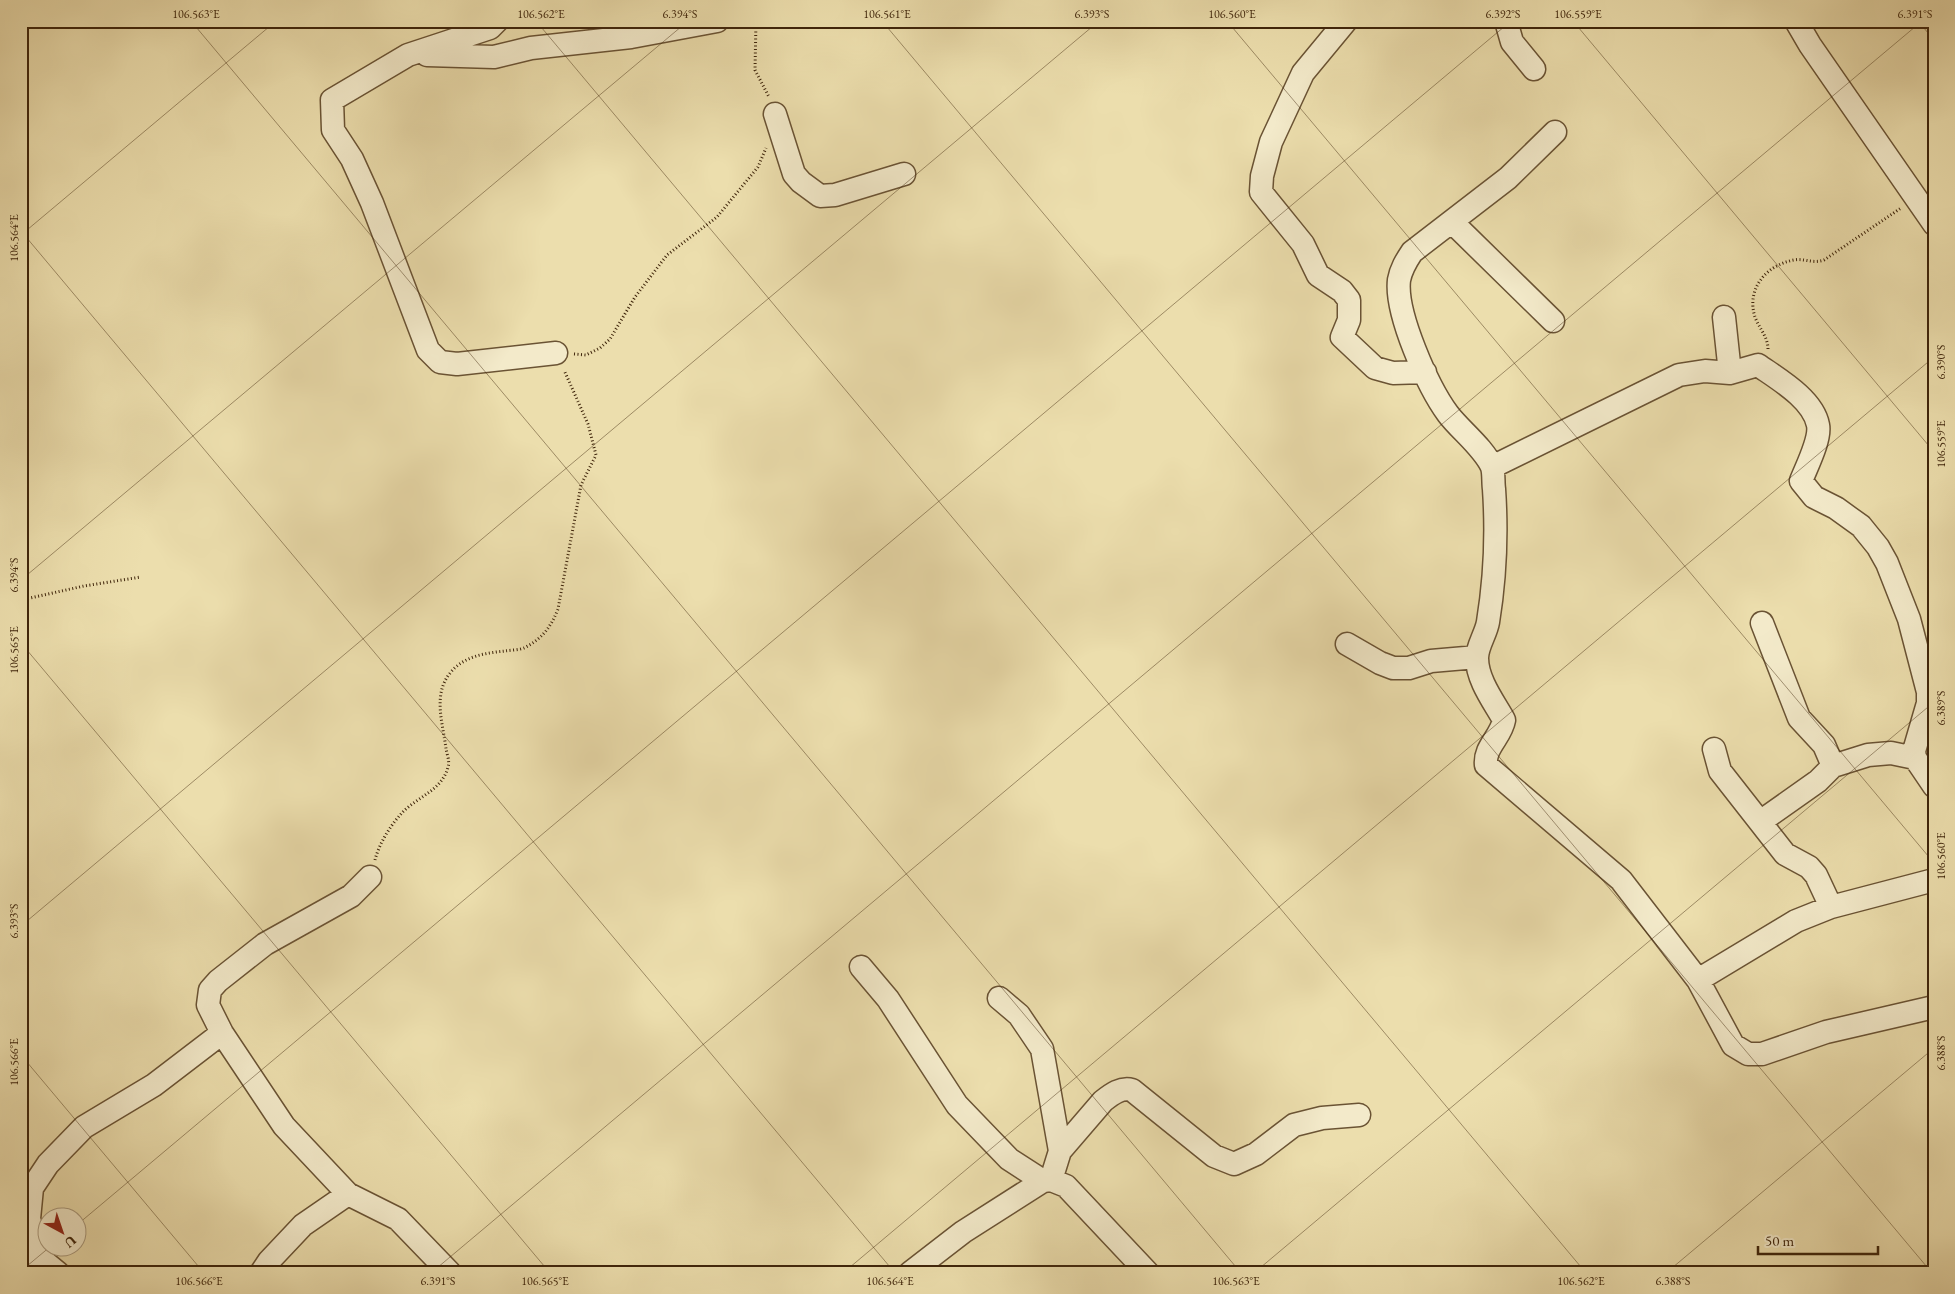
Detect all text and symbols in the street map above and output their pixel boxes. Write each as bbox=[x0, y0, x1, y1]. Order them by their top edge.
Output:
text: 106.563°E bbox=[172, 6, 220, 22]
text: 106.562°E bbox=[517, 6, 565, 22]
text: 6.394°S bbox=[663, 6, 698, 22]
text: 106.561°E bbox=[863, 6, 911, 22]
text: 6.393°S bbox=[1075, 6, 1110, 22]
text: 106.560°E bbox=[1208, 6, 1256, 22]
text: 6.392°S bbox=[1486, 6, 1521, 22]
text: 106.559°E bbox=[1554, 6, 1602, 22]
text: 6.391°S bbox=[1898, 6, 1933, 22]
text: 106.564°E bbox=[6, 214, 22, 262]
text: 6.390°S bbox=[1933, 344, 1949, 379]
text: 106.559°E bbox=[1933, 420, 1949, 468]
text: 6.394°S bbox=[6, 557, 22, 592]
text: 106.565°E bbox=[6, 626, 22, 674]
text: 6.389°S bbox=[1933, 690, 1949, 725]
text: 106.560°E bbox=[1933, 832, 1949, 880]
text: 6.393°S bbox=[6, 903, 22, 938]
text: 6.388°S bbox=[1933, 1035, 1949, 1070]
text: 106.566°E bbox=[6, 1038, 22, 1086]
north arrow bbox=[38, 1206, 88, 1256]
scale bar bbox=[1758, 1224, 1878, 1256]
text: 50 m bbox=[1765, 1231, 1794, 1250]
text: U bbox=[60, 1232, 80, 1253]
text: 106.566°E bbox=[175, 1273, 223, 1289]
text: 6.391°S bbox=[421, 1273, 456, 1289]
text: 106.565°E bbox=[521, 1273, 569, 1289]
text: 106.564°E bbox=[866, 1273, 914, 1289]
text: 106.563°E bbox=[1212, 1273, 1260, 1289]
text: 106.562°E bbox=[1557, 1273, 1605, 1289]
text: 6.388°S bbox=[1656, 1273, 1691, 1289]

